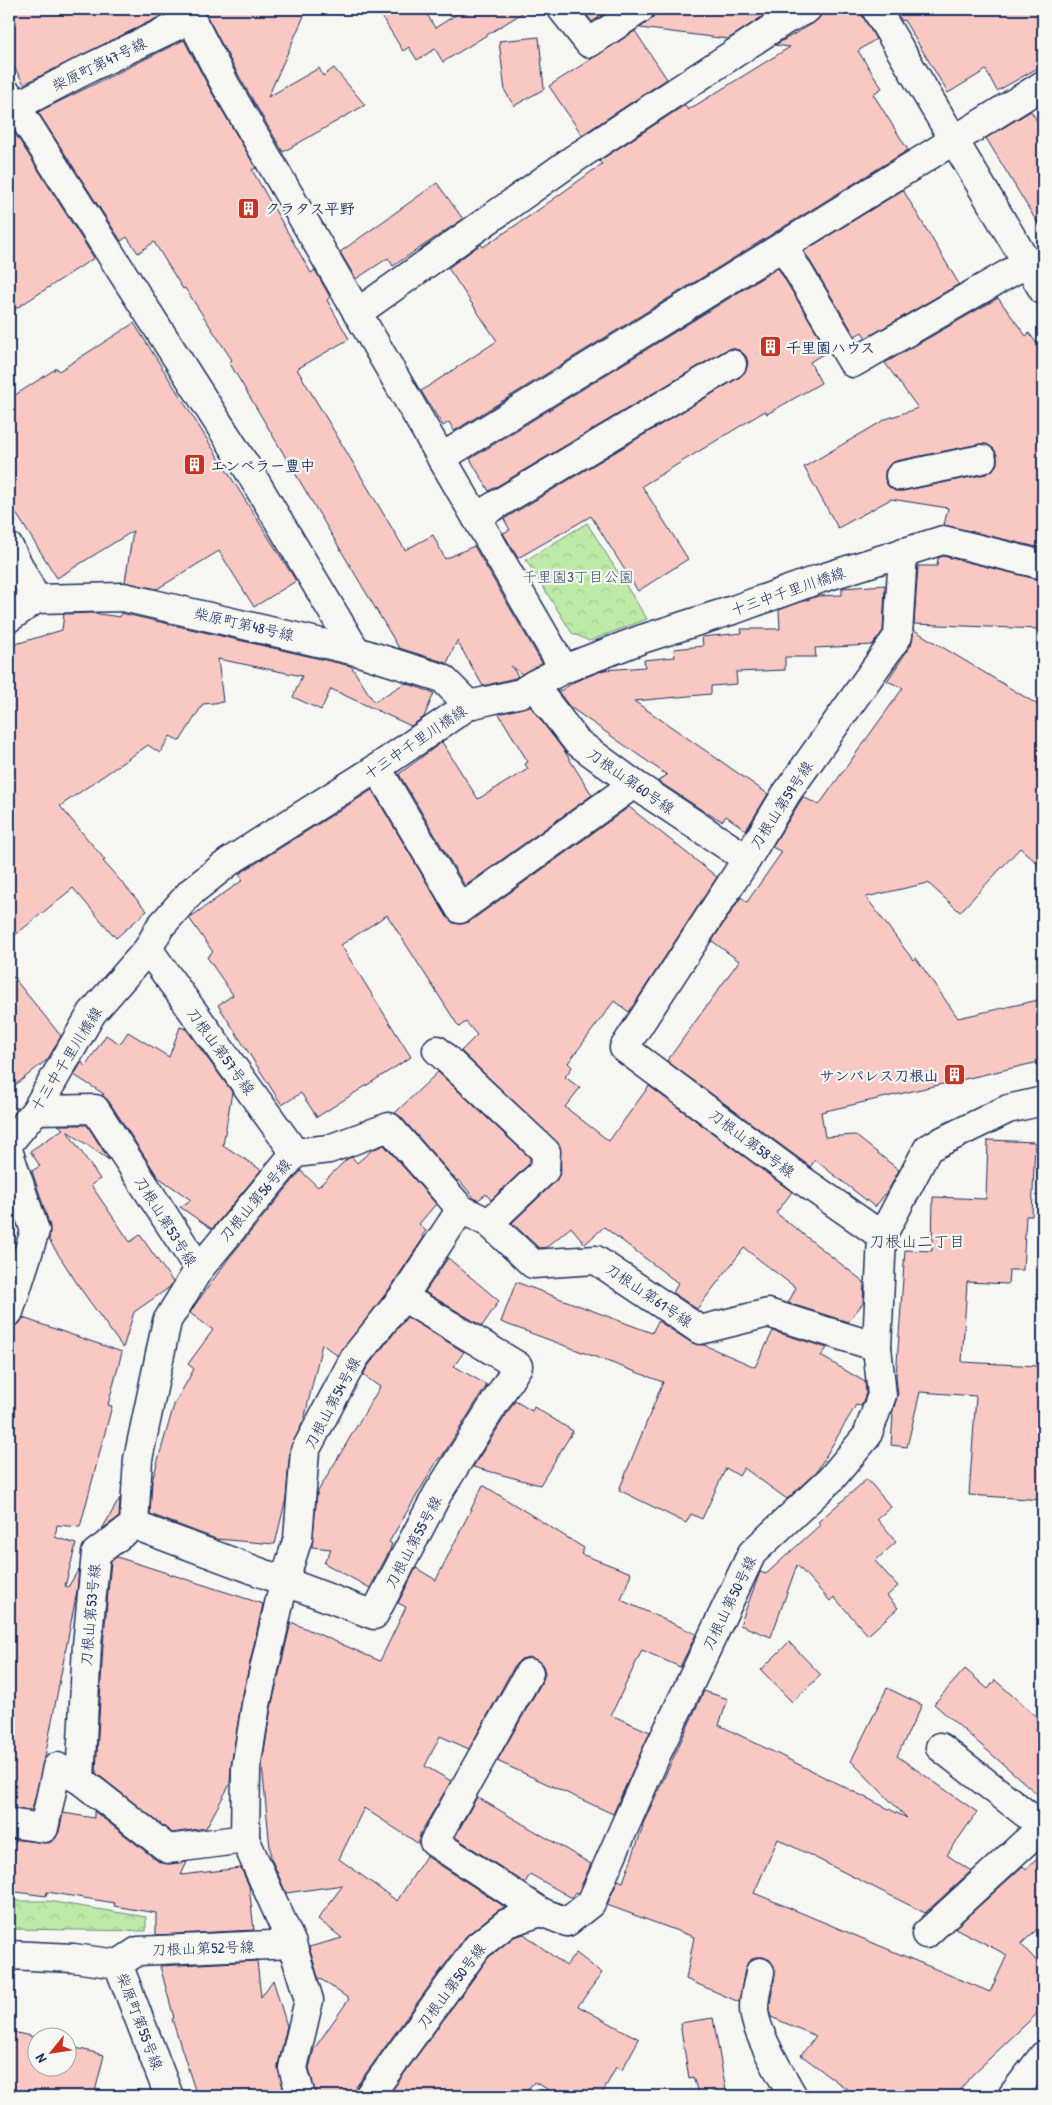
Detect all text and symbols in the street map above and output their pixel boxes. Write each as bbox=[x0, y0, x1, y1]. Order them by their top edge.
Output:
street label: 柴原町第47号線 bbox=[48, 32, 150, 96]
building icon: クラタス平野 bbox=[237, 196, 261, 220]
place label: クラタス平野 bbox=[265, 198, 355, 219]
building icon: 千里園ハウス bbox=[758, 335, 782, 359]
place label: 千里園ハウス bbox=[786, 337, 875, 358]
building icon: エンペラー豊中 bbox=[182, 453, 206, 477]
place label: エンペラー豊中 bbox=[210, 455, 315, 476]
street label: 十三中千里川橋線 bbox=[728, 562, 848, 620]
park label: 千里園3丁目公園 bbox=[522, 566, 634, 587]
street label: 柴原町第48号線 bbox=[192, 602, 296, 646]
street label: 十三中千里川橋線 bbox=[359, 700, 471, 784]
street label: 刀根山第60号線 bbox=[583, 743, 679, 819]
street label: 刀根山第59号線 bbox=[744, 757, 818, 853]
street label: 十三中千里川橋線 bbox=[25, 1003, 107, 1115]
street label: 刀根山第57号線 bbox=[182, 1003, 260, 1099]
building icon: サンパレス刀根山 bbox=[943, 1063, 967, 1087]
place label: サンパレス刀根山 bbox=[820, 1065, 939, 1086]
street label: 刀根山第58号線 bbox=[705, 1104, 799, 1182]
street label: 刀根山第56号線 bbox=[214, 1154, 296, 1246]
street label: 刀根山第53号線 bbox=[130, 1172, 202, 1270]
district label: 刀根山二丁目 bbox=[869, 1230, 965, 1252]
street label: 刀根山第61号線 bbox=[601, 1258, 697, 1332]
street label: 刀根山第54号線 bbox=[299, 1353, 365, 1453]
street label: 刀根山第55号線 bbox=[380, 1492, 446, 1592]
street label: 刀根山第50号線 bbox=[697, 1552, 761, 1654]
street label: 刀根山第53号線 bbox=[75, 1563, 105, 1667]
street label: 刀根山第52号線 bbox=[151, 1936, 255, 1960]
street label: 刀根山第50号線 bbox=[412, 1939, 490, 2033]
street label: 柴原町第55号線 bbox=[112, 1969, 168, 2073]
north arrow bbox=[28, 2028, 78, 2078]
text: N bbox=[30, 2050, 50, 2067]

